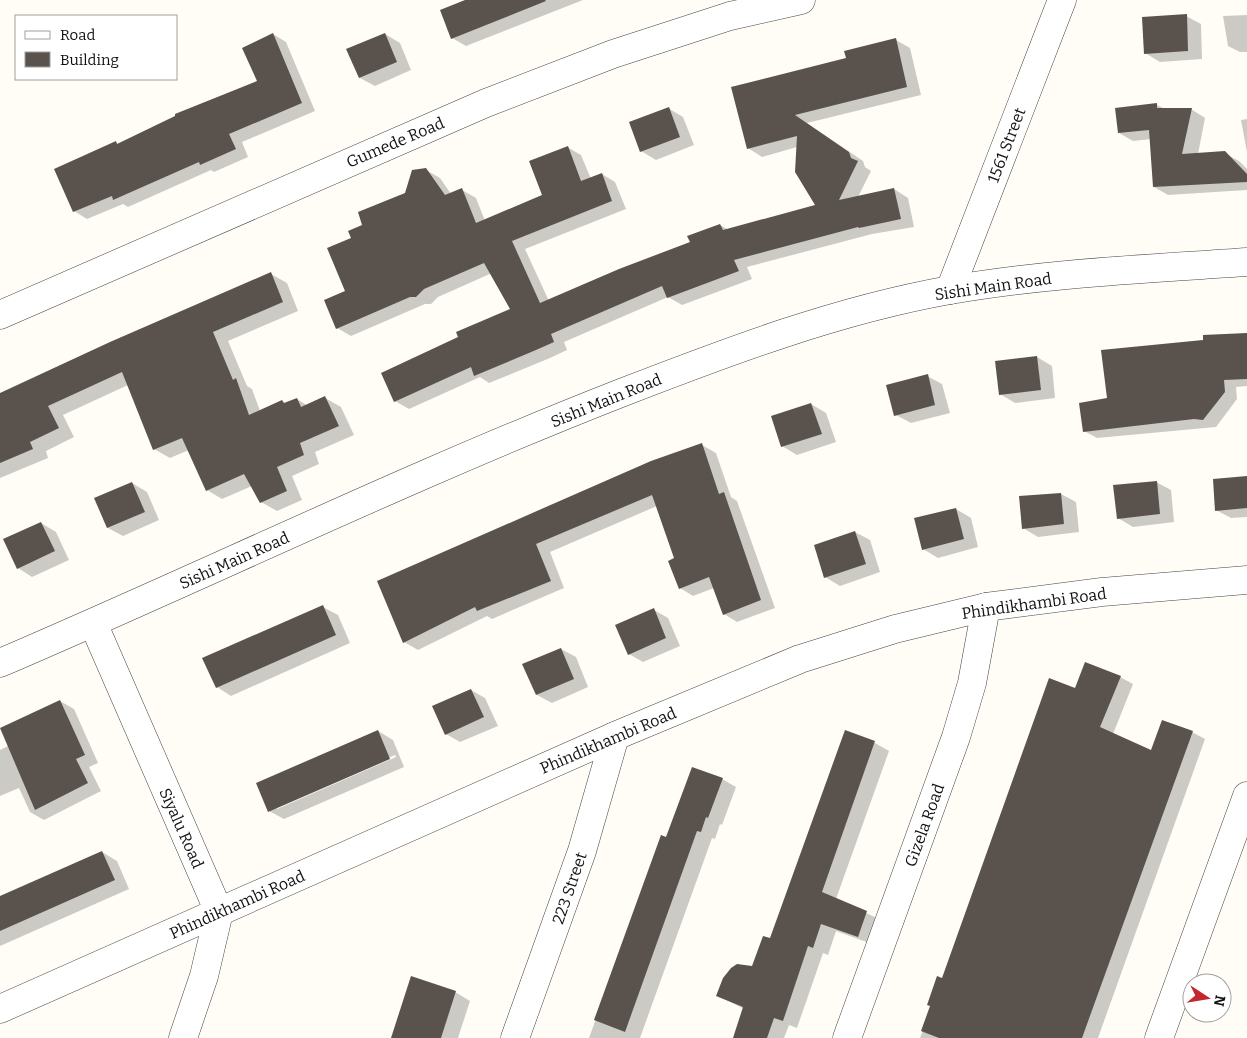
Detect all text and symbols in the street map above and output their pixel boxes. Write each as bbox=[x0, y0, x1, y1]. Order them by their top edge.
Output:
legend bbox=[15, 15, 178, 80]
text: Road bbox=[60, 26, 95, 44]
text: Building bbox=[60, 51, 119, 69]
street label: 1561 Street bbox=[983, 105, 1030, 186]
street label: Gumede Road bbox=[343, 113, 448, 172]
street label: Sishi Main Road bbox=[933, 269, 1053, 304]
street label: Sishi Main Road bbox=[548, 369, 665, 431]
street label: Sishi Main Road bbox=[176, 528, 292, 593]
street label: Phindikhambi Road bbox=[960, 584, 1108, 623]
street label: Phindikhambi Road bbox=[537, 703, 680, 778]
street label: Gizela Road bbox=[901, 781, 948, 869]
street label: Siyalu Road bbox=[155, 785, 208, 872]
street label: 223 Street bbox=[548, 849, 591, 927]
street label: Phindikhambi Road bbox=[167, 866, 308, 943]
north arrow bbox=[1182, 973, 1232, 1023]
text: N bbox=[1210, 994, 1229, 1008]

